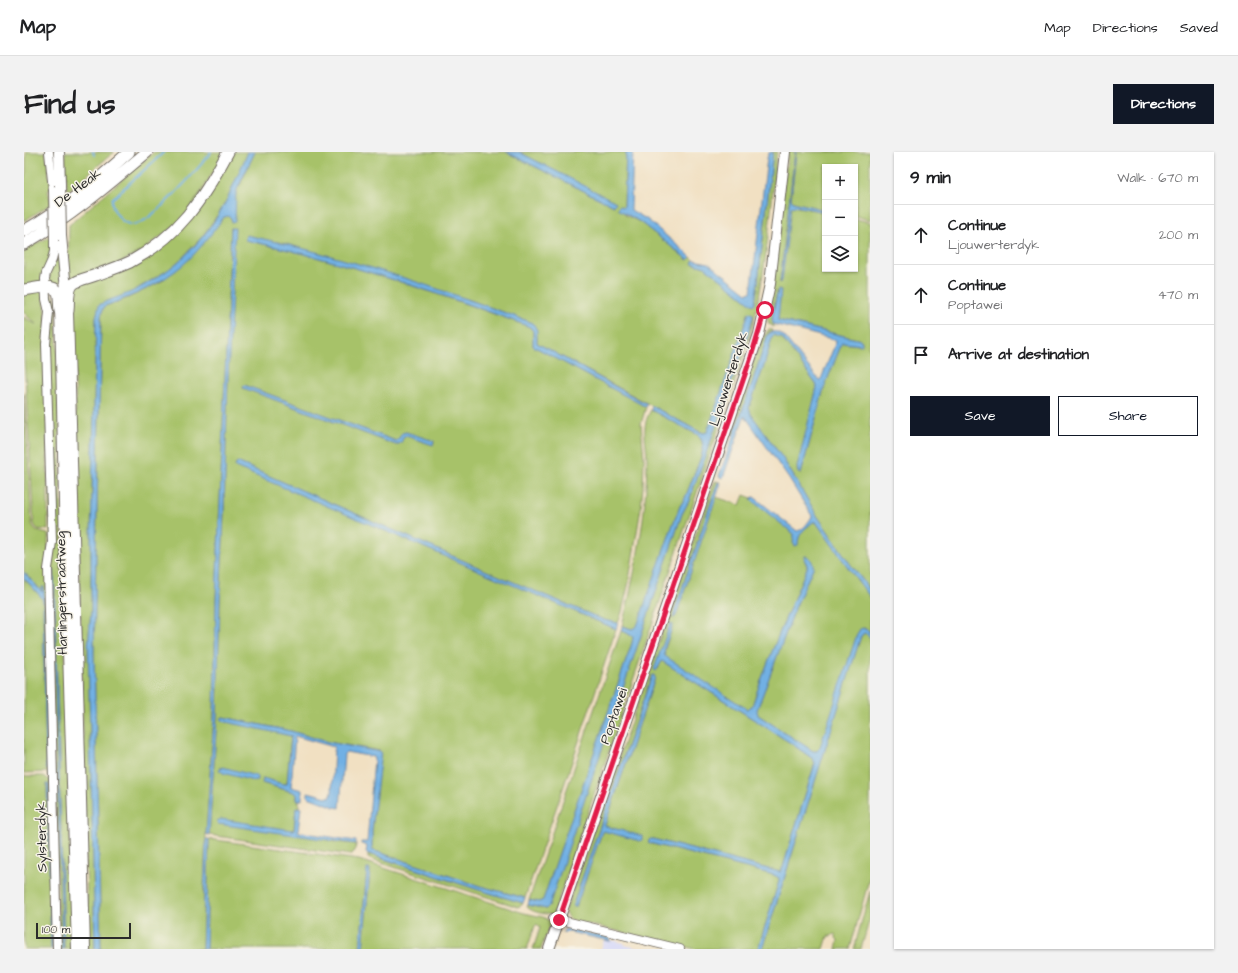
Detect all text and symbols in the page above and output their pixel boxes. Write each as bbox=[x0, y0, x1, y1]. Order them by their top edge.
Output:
text: Map bbox=[20, 14, 56, 41]
text: Map bbox=[1044, 18, 1071, 38]
text: Directions bbox=[1093, 18, 1158, 38]
text: Saved bbox=[1180, 18, 1218, 38]
button: Directions bbox=[1113, 84, 1214, 124]
text: Find us bbox=[24, 85, 115, 124]
street label: De Heak bbox=[50, 164, 106, 212]
map controls bbox=[822, 164, 858, 272]
button: + bbox=[822, 164, 858, 200]
text: 9 min bbox=[910, 166, 951, 190]
text: Walk · 670 m bbox=[1117, 169, 1198, 187]
button: − bbox=[822, 200, 858, 236]
text: Continue bbox=[948, 215, 1006, 236]
icon: ahead bbox=[910, 224, 932, 246]
text: 200 m bbox=[1159, 226, 1198, 244]
button: layers bbox=[822, 236, 858, 272]
text: Ljouwerterdyk bbox=[948, 236, 1039, 254]
text: Continue bbox=[948, 275, 1006, 296]
icon: ahead bbox=[910, 284, 932, 306]
text: 470 m bbox=[1158, 286, 1198, 304]
text: Poptawei bbox=[948, 296, 1002, 314]
route start bbox=[756, 301, 774, 319]
street label: Ljouwerterdyk bbox=[704, 329, 754, 429]
icon: arrive bbox=[910, 344, 932, 366]
text: Arrive at destination bbox=[948, 344, 1089, 365]
button: Save bbox=[910, 396, 1050, 436]
button: Share bbox=[1058, 396, 1198, 436]
street label: Harlingerstraatweg bbox=[51, 531, 73, 655]
street label: Poptawei bbox=[595, 685, 633, 747]
street label: Sylsterdyk bbox=[31, 801, 53, 872]
route end bbox=[550, 911, 568, 929]
scale bar bbox=[36, 921, 131, 940]
text: 100 m bbox=[42, 922, 70, 937]

